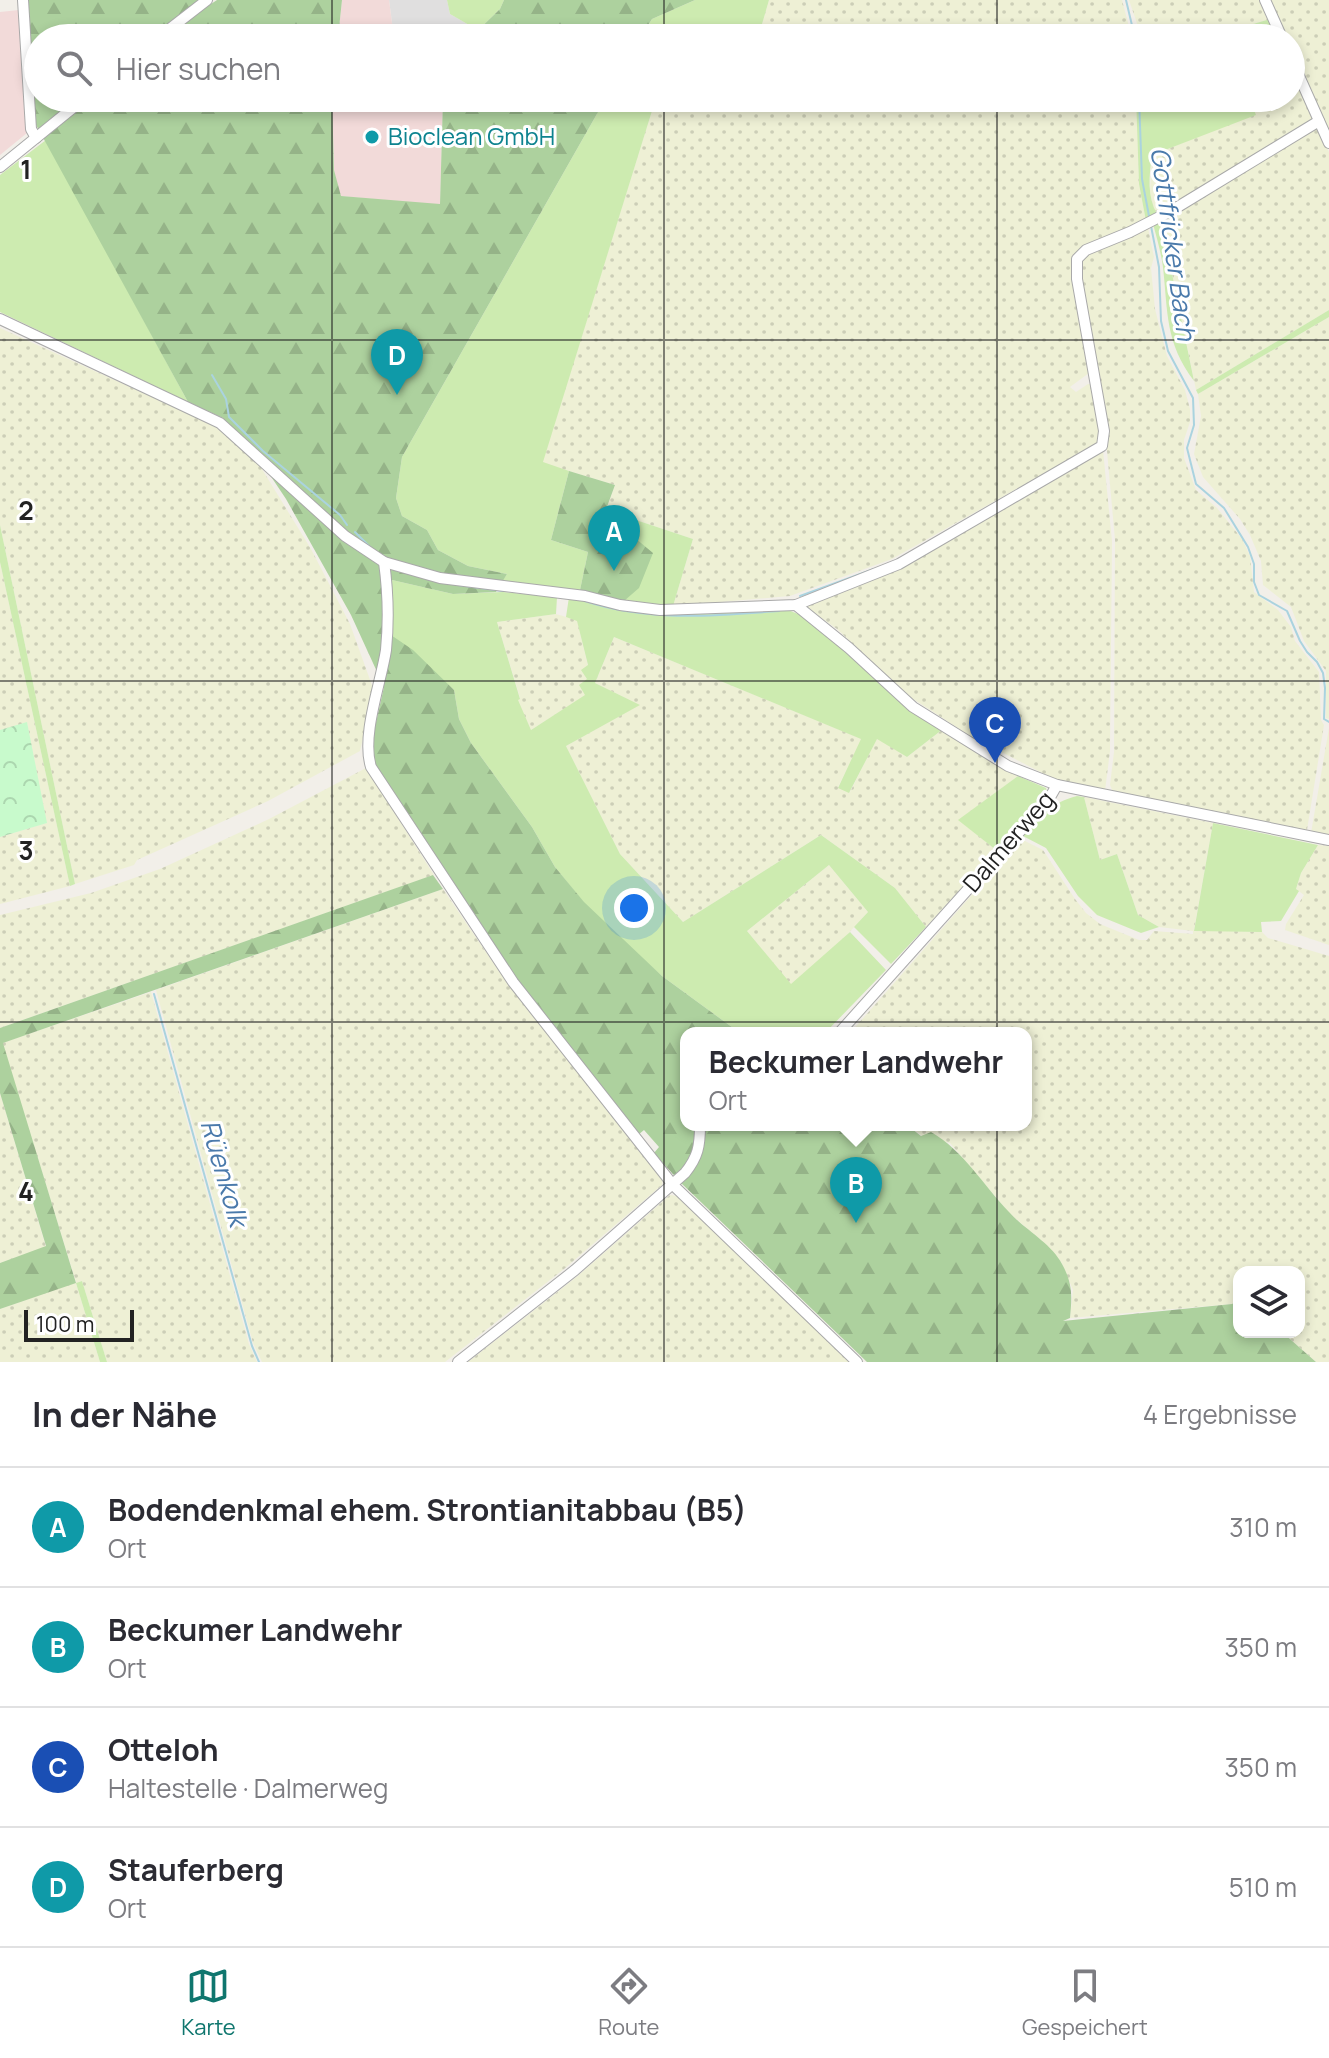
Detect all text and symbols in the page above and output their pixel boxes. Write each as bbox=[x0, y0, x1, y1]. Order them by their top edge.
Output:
search box bbox=[24, 24, 1305, 112]
icon: search bbox=[52, 46, 96, 90]
text: Hier suchen bbox=[116, 48, 281, 89]
place label: Bioclean GmbH bbox=[388, 119, 555, 152]
marker: Bioclean GmbH bbox=[363, 128, 381, 146]
water label: Gottfricker Bach bbox=[1143, 145, 1206, 344]
text: 1 bbox=[20, 151, 32, 187]
pin: D bbox=[371, 329, 423, 395]
text: 2 bbox=[18, 492, 34, 528]
pin: A bbox=[588, 505, 640, 571]
pin: C bbox=[969, 697, 1021, 763]
street label: Dalmerweg bbox=[955, 783, 1061, 899]
text: 3 bbox=[18, 832, 34, 868]
your location bbox=[614, 888, 654, 928]
popup bbox=[680, 1027, 1032, 1131]
text: Beckumer Landwehr bbox=[709, 1041, 1003, 1082]
text: Ort bbox=[709, 1082, 747, 1118]
water label: Rüenkolk bbox=[193, 1115, 258, 1234]
pin: B bbox=[830, 1157, 882, 1223]
text: 4 bbox=[18, 1173, 34, 1209]
map controls bbox=[1233, 1266, 1305, 1338]
button: layers bbox=[1233, 1266, 1305, 1338]
scale bar bbox=[24, 1306, 134, 1342]
text: 100 m bbox=[36, 1309, 94, 1339]
text: In der Nähe bbox=[32, 1391, 217, 1437]
text: 4 Ergebnisse bbox=[1143, 1396, 1297, 1432]
text: Bodendenkmal ehem. Strontianitabbau (B5) bbox=[108, 1489, 747, 1530]
text: A bbox=[49, 1509, 67, 1545]
text: 310 m bbox=[1229, 1509, 1297, 1545]
text: Ort bbox=[108, 1530, 147, 1566]
text: Beckumer Landwehr bbox=[108, 1609, 403, 1650]
text: B bbox=[50, 1629, 66, 1665]
text: 350 m bbox=[1224, 1629, 1297, 1665]
text: Ort bbox=[108, 1650, 147, 1686]
text: Otteloh bbox=[108, 1729, 218, 1770]
text: C bbox=[48, 1749, 68, 1785]
text: 350 m bbox=[1224, 1749, 1297, 1785]
text: Haltestelle · Dalmerweg bbox=[108, 1770, 388, 1806]
text: Stauferberg bbox=[108, 1849, 284, 1890]
text: D bbox=[49, 1869, 67, 1905]
text: 510 m bbox=[1229, 1869, 1297, 1905]
text: Ort bbox=[108, 1890, 147, 1926]
tab: Karte bbox=[181, 1964, 236, 2042]
tab: Route bbox=[598, 1964, 659, 2042]
tab: Gespeichert bbox=[1022, 1964, 1148, 2042]

